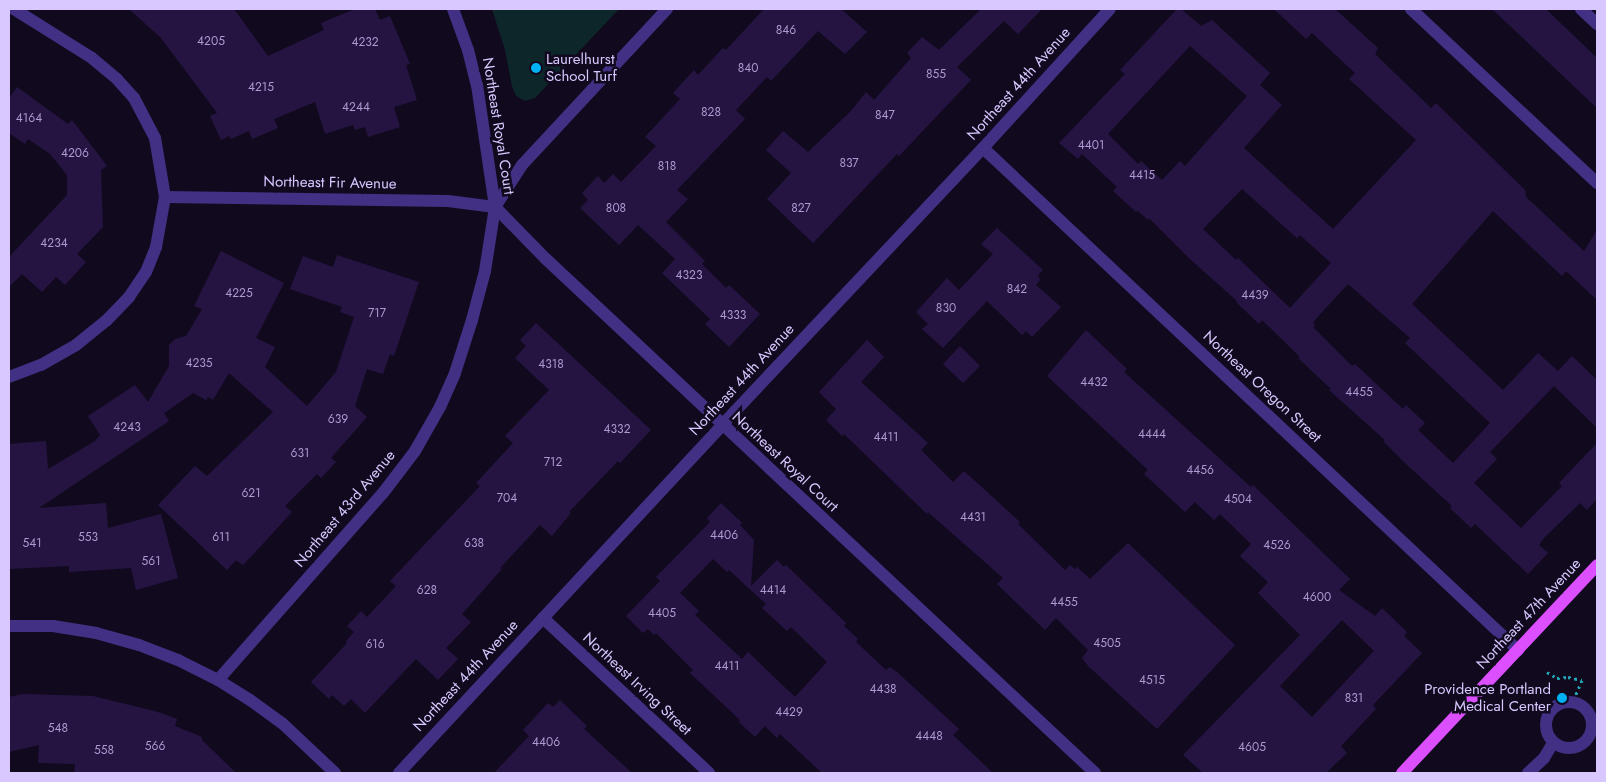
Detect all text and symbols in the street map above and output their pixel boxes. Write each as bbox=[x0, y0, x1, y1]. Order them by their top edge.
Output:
house number: 846 bbox=[776, 24, 796, 38]
street label: Northeast 44th Avenue bbox=[964, 24, 1074, 144]
house number: 4205 bbox=[197, 35, 225, 49]
house number: 4232 bbox=[351, 36, 379, 50]
place label: Laurelhurst School Turf bbox=[546, 50, 617, 85]
street label: Northeast Royal Court bbox=[478, 56, 518, 196]
marker: Laurelhurst School Turf bbox=[530, 62, 542, 74]
house number: 840 bbox=[738, 62, 758, 76]
house number: 855 bbox=[926, 68, 946, 82]
house number: 4215 bbox=[248, 81, 274, 95]
house number: 4244 bbox=[342, 101, 370, 115]
house number: 828 bbox=[701, 106, 721, 120]
house number: 847 bbox=[875, 109, 895, 123]
house number: 4164 bbox=[16, 112, 42, 126]
house number: 4401 bbox=[1078, 139, 1104, 153]
house number: 4206 bbox=[61, 147, 89, 161]
house number: 837 bbox=[839, 157, 859, 171]
house number: 818 bbox=[658, 160, 676, 174]
house number: 4415 bbox=[1129, 169, 1155, 183]
street label: Northeast Fir Avenue bbox=[263, 173, 397, 193]
house number: 808 bbox=[606, 202, 626, 216]
house number: 827 bbox=[791, 202, 811, 216]
house number: 4234 bbox=[40, 237, 68, 251]
house number: 4323 bbox=[676, 269, 702, 283]
house number: 842 bbox=[1007, 283, 1027, 297]
house number: 4225 bbox=[225, 287, 253, 301]
house number: 4439 bbox=[1241, 289, 1269, 303]
house number: 830 bbox=[936, 302, 956, 316]
house number: 717 bbox=[368, 307, 386, 321]
house number: 4333 bbox=[720, 309, 746, 323]
street label: Northeast 44th Avenue bbox=[686, 321, 798, 439]
street label: Northeast Oregon Street bbox=[1199, 328, 1325, 446]
house number: 4235 bbox=[185, 357, 213, 371]
house number: 4318 bbox=[538, 358, 564, 372]
house number: 4432 bbox=[1080, 376, 1108, 390]
house number: 4455 bbox=[1345, 386, 1373, 400]
street label: Northeast Royal Court bbox=[728, 408, 842, 516]
house number: 639 bbox=[328, 413, 348, 427]
house number: 4243 bbox=[113, 421, 141, 435]
house number: 4332 bbox=[604, 423, 630, 437]
house number: 4444 bbox=[1138, 428, 1166, 442]
house number: 4411 bbox=[874, 431, 898, 445]
house number: 631 bbox=[291, 447, 309, 461]
street label: Northeast 43rd Avenue bbox=[291, 447, 399, 571]
house number: 712 bbox=[544, 456, 562, 470]
house number: 4456 bbox=[1186, 464, 1214, 478]
house number: 621 bbox=[241, 487, 261, 501]
house number: 704 bbox=[497, 492, 517, 506]
house number: 4504 bbox=[1224, 493, 1252, 507]
house number: 4431 bbox=[960, 511, 986, 525]
house number: 4406 bbox=[710, 529, 738, 543]
house number: 553 bbox=[78, 531, 98, 545]
house number: 611 bbox=[212, 531, 230, 545]
house number: 541 bbox=[22, 537, 42, 551]
house number: 638 bbox=[464, 537, 484, 551]
house number: 4526 bbox=[1263, 539, 1291, 553]
house number: 561 bbox=[141, 555, 161, 569]
street label: Northeast 47th Avenue bbox=[1473, 555, 1585, 673]
house number: 628 bbox=[417, 584, 437, 598]
house number: 4414 bbox=[760, 584, 786, 598]
house number: 4600 bbox=[1303, 591, 1331, 605]
house number: 4455 bbox=[1050, 596, 1078, 610]
house number: 4405 bbox=[648, 607, 676, 621]
street label: Northeast 44th Avenue bbox=[410, 617, 522, 735]
street label: Northeast Irving Street bbox=[579, 629, 695, 739]
house number: 4505 bbox=[1093, 637, 1121, 651]
house number: 616 bbox=[365, 638, 385, 652]
house number: 4411 bbox=[715, 660, 739, 674]
house number: 4515 bbox=[1139, 674, 1165, 688]
place label: Providence Portland Medical Center bbox=[1424, 680, 1551, 715]
house number: 4438 bbox=[869, 683, 897, 697]
marker: Providence Portland Medical Center bbox=[1555, 691, 1569, 705]
house number: 831 bbox=[1345, 692, 1363, 706]
house number: 4429 bbox=[775, 706, 803, 720]
house number: 548 bbox=[48, 722, 68, 736]
house number: 4448 bbox=[915, 730, 943, 744]
house number: 4406 bbox=[532, 736, 560, 750]
house number: 566 bbox=[145, 740, 165, 754]
house number: 4605 bbox=[1238, 741, 1266, 755]
house number: 558 bbox=[94, 744, 114, 758]

